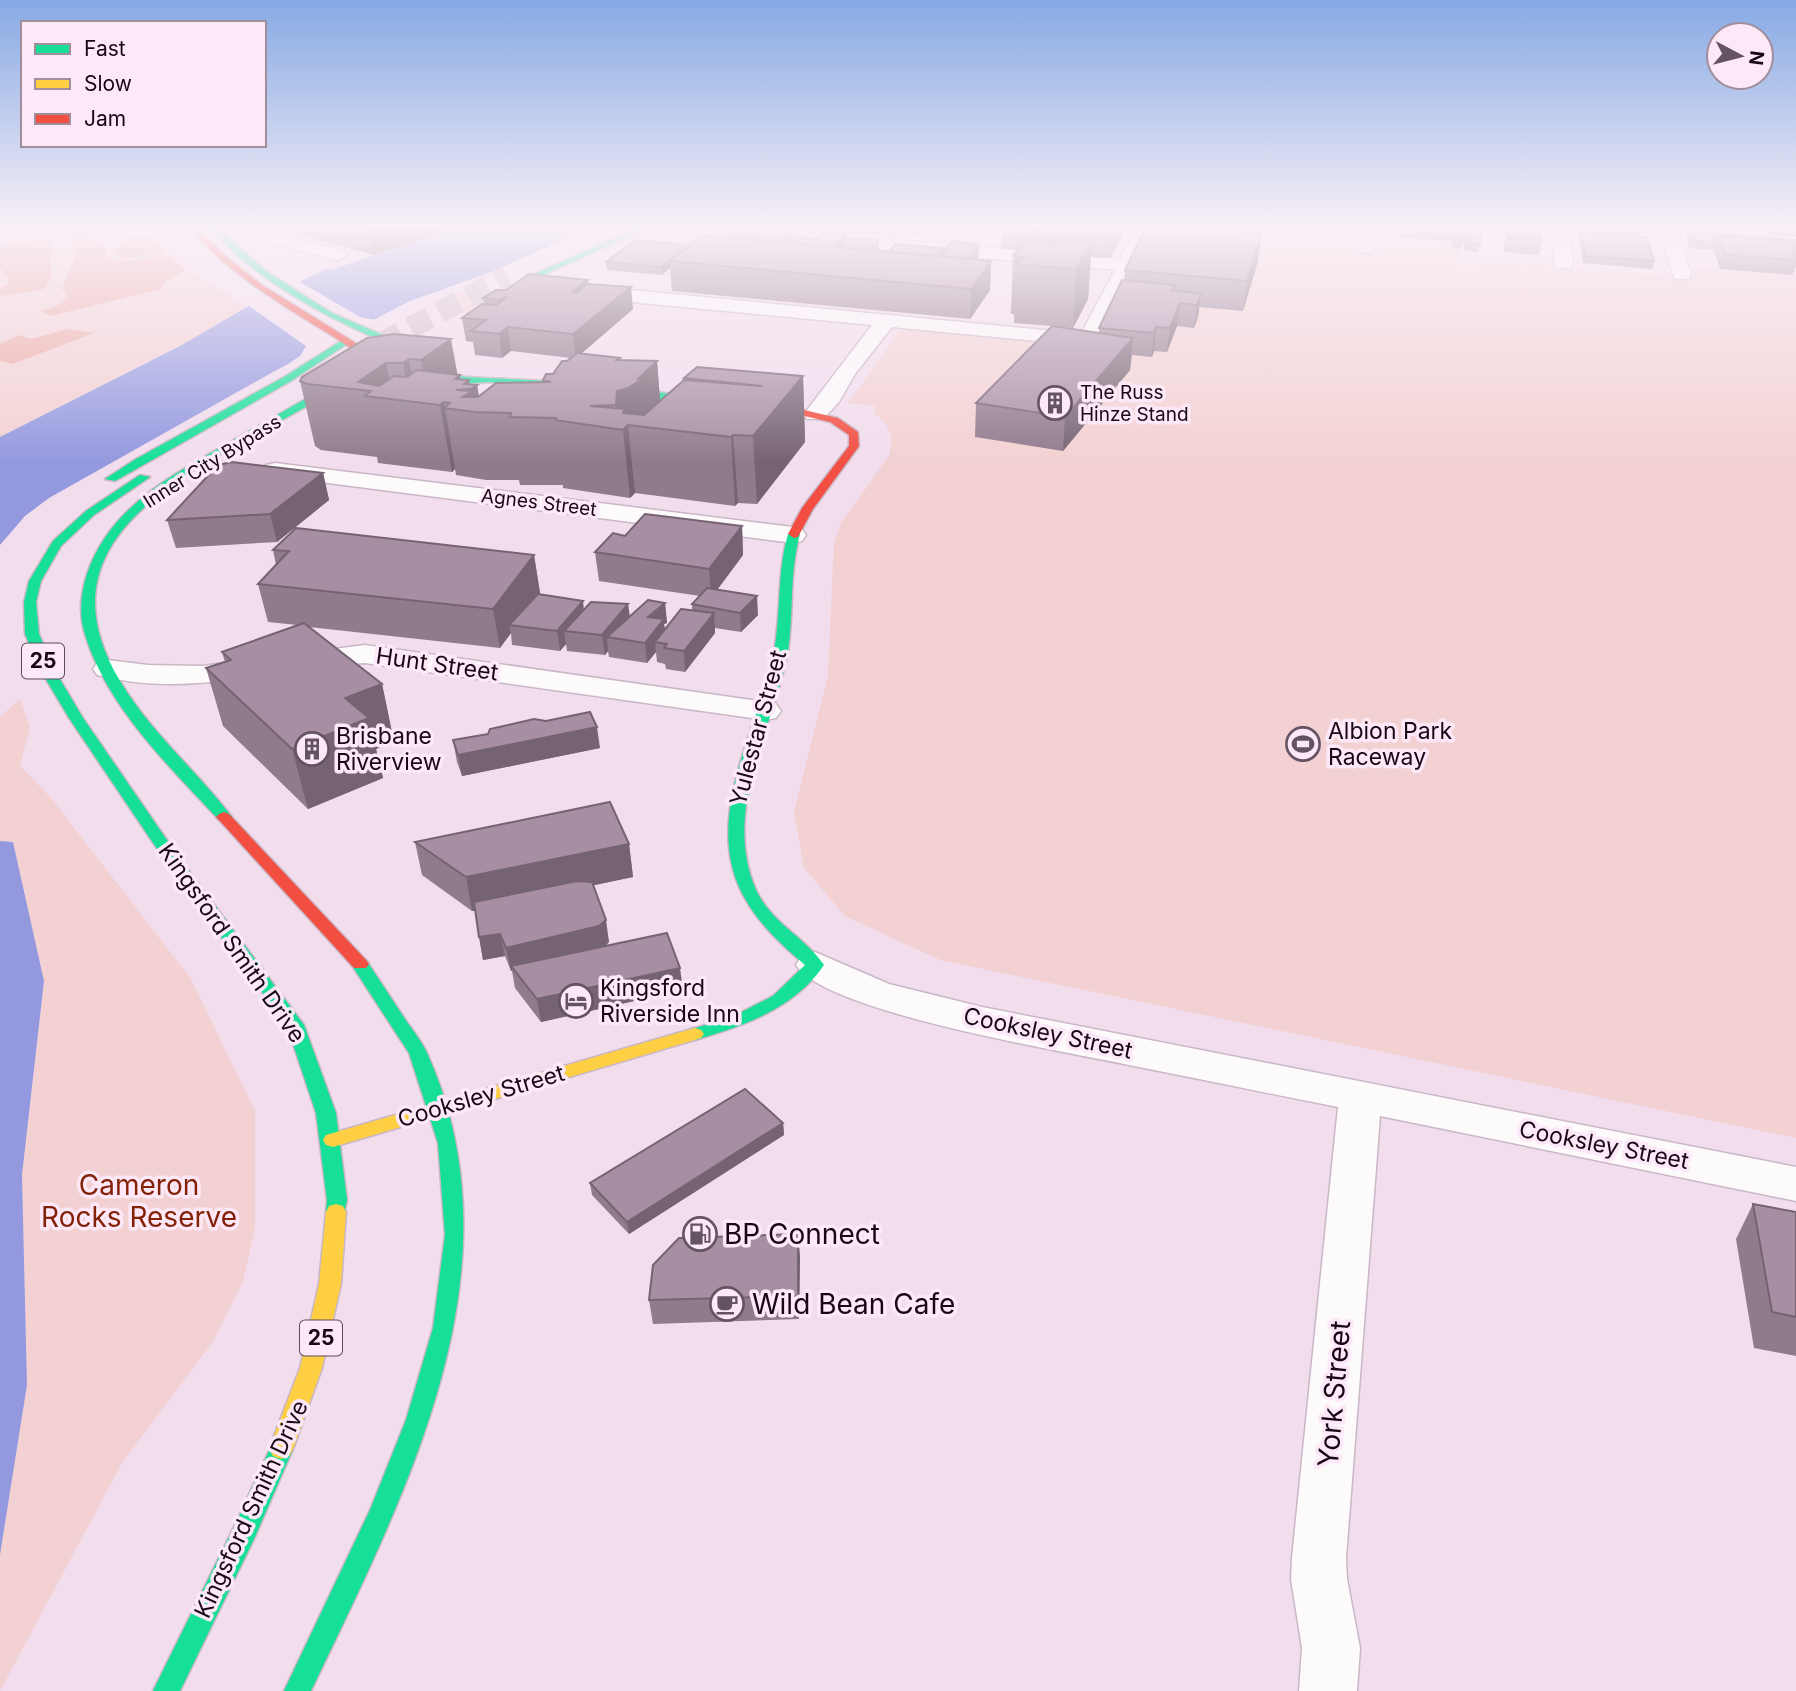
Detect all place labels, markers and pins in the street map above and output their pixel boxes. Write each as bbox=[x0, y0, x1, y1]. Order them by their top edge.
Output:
place label: The Russ Hinze Stand bbox=[1080, 381, 1189, 426]
building icon: The Russ Hinze Stand bbox=[1036, 384, 1074, 422]
place label: Albion Park Raceway bbox=[1328, 717, 1453, 771]
place label: Brisbane Riverview bbox=[336, 722, 442, 776]
sports icon: Albion Park Raceway bbox=[1284, 725, 1322, 763]
building icon: Brisbane Riverview bbox=[293, 730, 331, 768]
place label: Kingsford Riverside Inn bbox=[600, 974, 740, 1028]
hotel icon: Kingsford Riverside Inn bbox=[557, 982, 595, 1020]
fuel station icon: BP Connect bbox=[681, 1215, 719, 1253]
place label: BP Connect bbox=[724, 1217, 880, 1251]
cafe icon: Wild Bean Cafe bbox=[708, 1285, 746, 1323]
place label: Wild Bean Cafe bbox=[752, 1287, 955, 1321]

